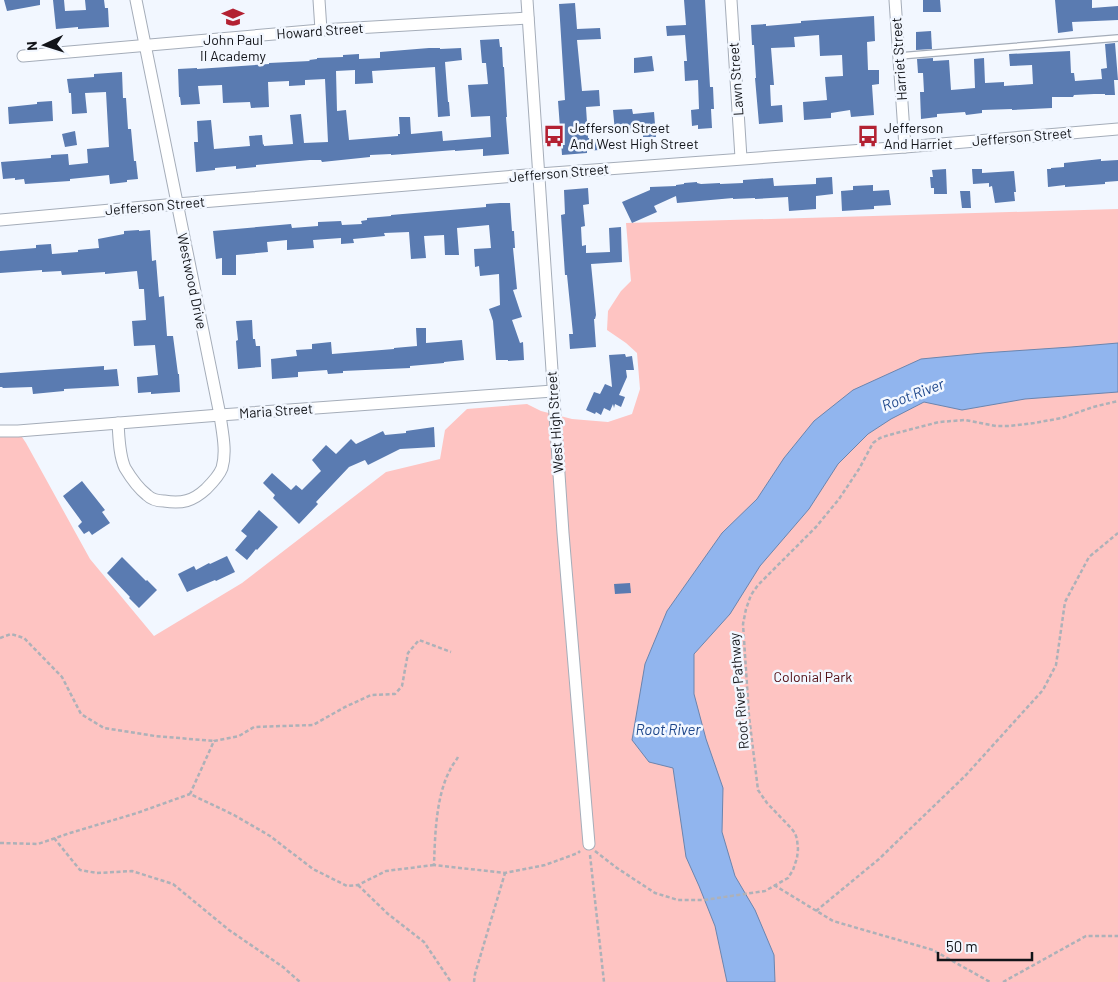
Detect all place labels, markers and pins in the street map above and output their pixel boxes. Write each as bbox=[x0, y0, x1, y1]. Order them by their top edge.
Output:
school or university icon: John Paul II Academy bbox=[220, 4, 246, 30]
place label: John Paul II Academy bbox=[200, 31, 266, 64]
place label: Jefferson Street And West High Street bbox=[570, 119, 699, 152]
place label: Jefferson And Harriet bbox=[884, 119, 953, 152]
bus stop icon: Jefferson Street And West High Street bbox=[541, 123, 567, 149]
bus stop icon: Jefferson And Harriet bbox=[855, 123, 881, 149]

